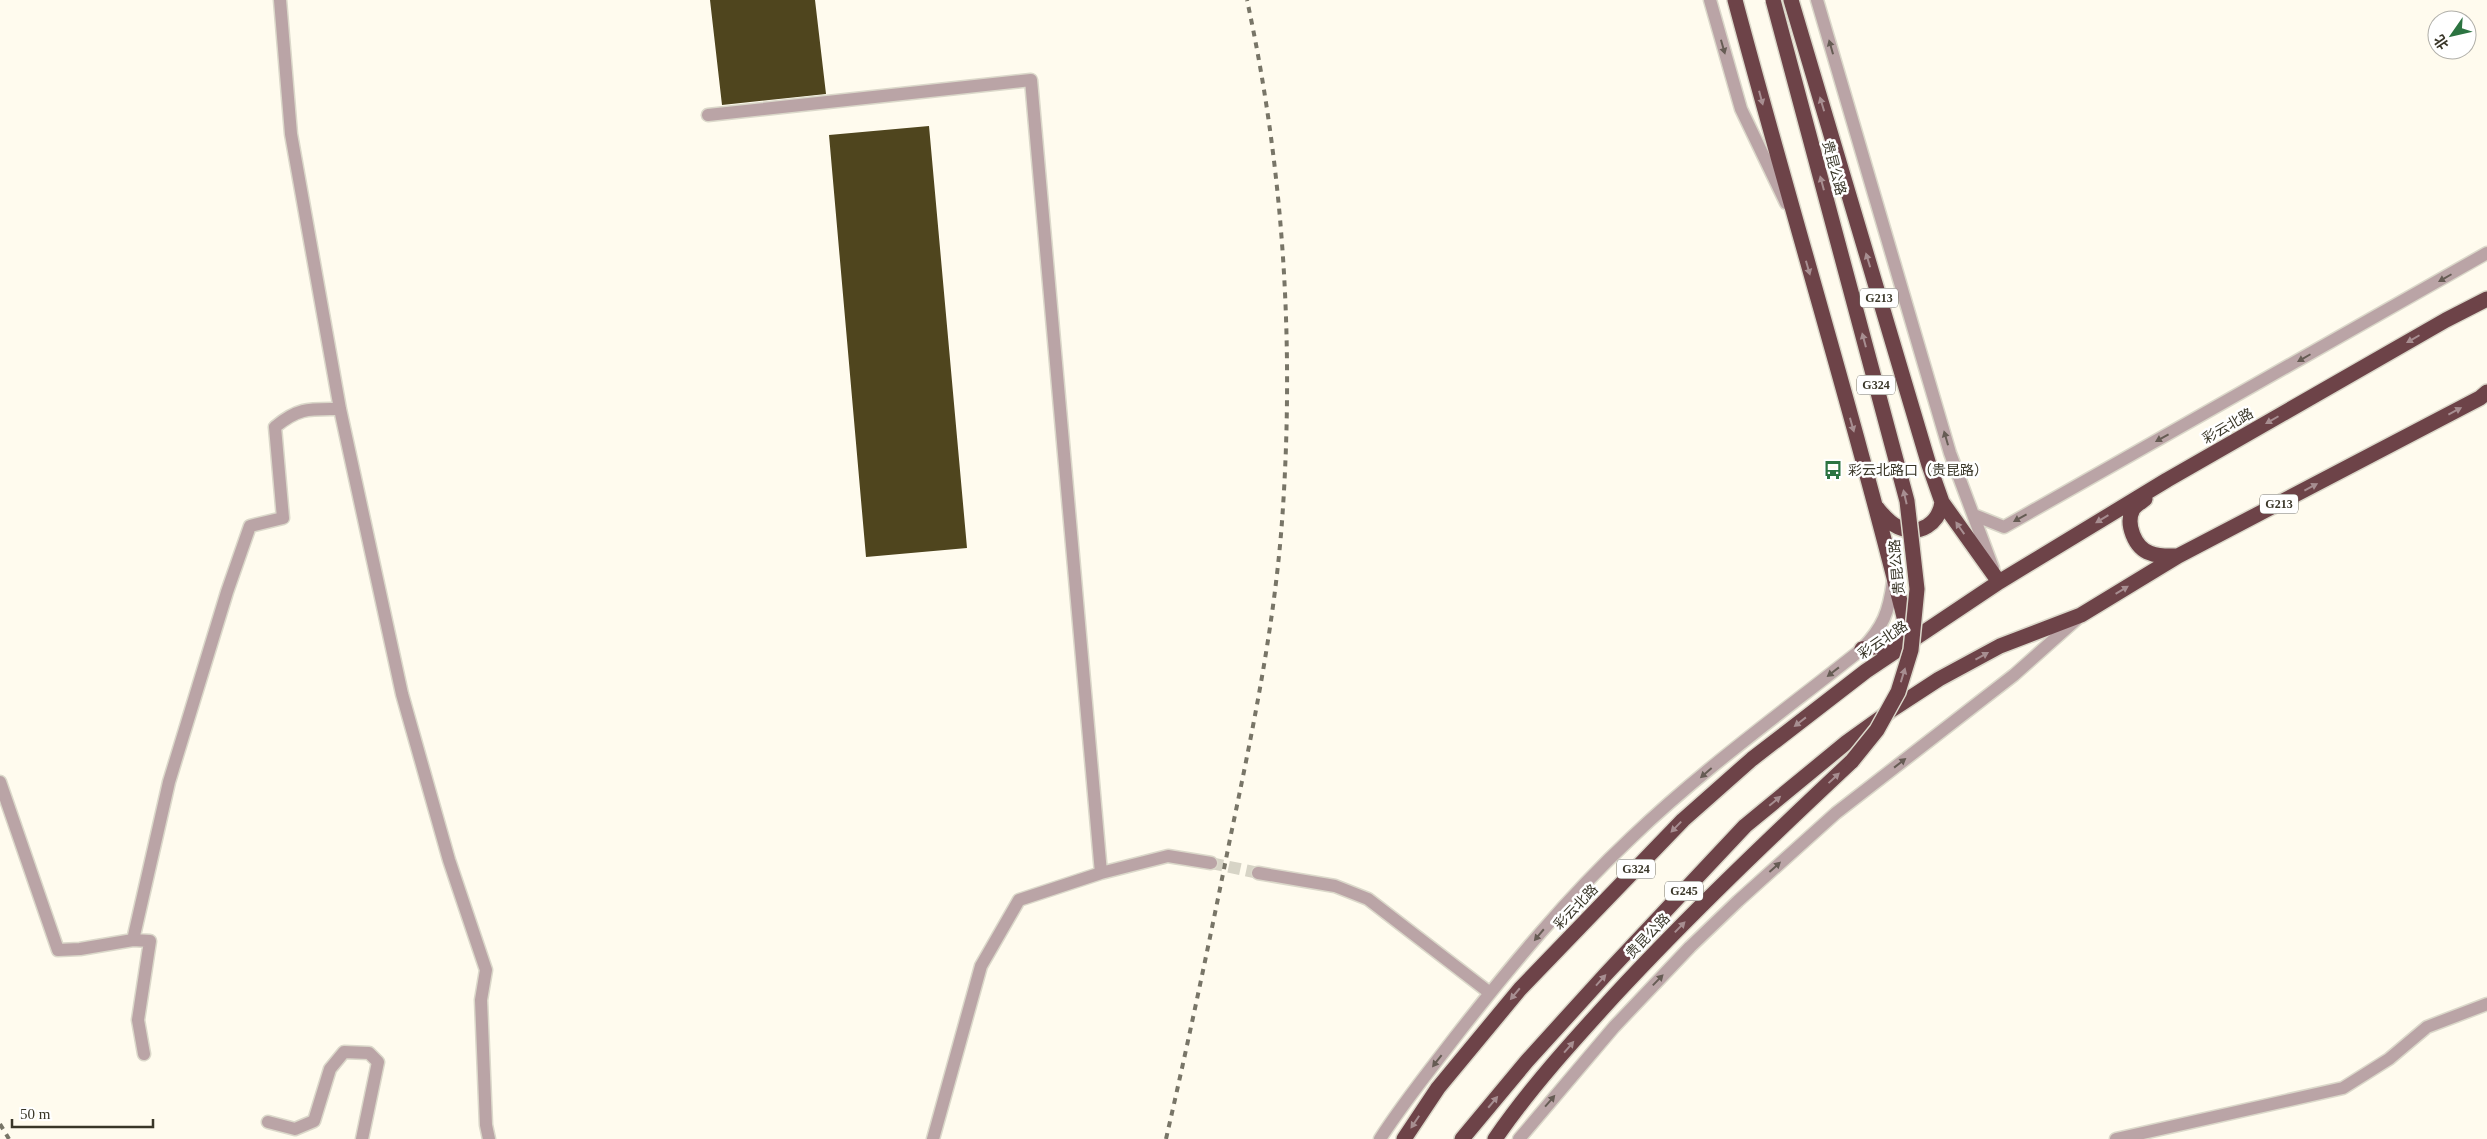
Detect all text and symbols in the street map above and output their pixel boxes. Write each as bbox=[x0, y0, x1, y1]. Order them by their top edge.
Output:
north arrow bbox=[2427, 10, 2477, 60]
text: 北 bbox=[2432, 32, 2452, 52]
one-way arrow bbox=[1720, 39, 1728, 54]
one-way arrow bbox=[1826, 39, 1834, 54]
one-way arrow bbox=[1757, 90, 1765, 105]
one-way arrow bbox=[1817, 96, 1825, 111]
street label: 贵昆公路 bbox=[1820, 139, 1848, 197]
one-way arrow bbox=[1817, 176, 1825, 191]
one-way arrow bbox=[1863, 252, 1871, 267]
one-way arrow bbox=[1804, 261, 1812, 276]
one-way arrow bbox=[2438, 273, 2451, 282]
road number: G213 bbox=[1860, 288, 1898, 308]
one-way arrow bbox=[1859, 333, 1867, 348]
one-way arrow bbox=[2407, 334, 2420, 343]
one-way arrow bbox=[2297, 354, 2310, 363]
road number: G324 bbox=[1857, 376, 1895, 394]
street label: 彩云北路 bbox=[2200, 405, 2256, 446]
one-way arrow bbox=[2448, 407, 2462, 416]
one-way arrow bbox=[2266, 415, 2279, 424]
one-way arrow bbox=[1849, 417, 1857, 432]
one-way arrow bbox=[1941, 430, 1949, 445]
one-way arrow bbox=[2155, 434, 2169, 442]
bus stop icon: 彩云北路口（贵昆路） bbox=[1822, 459, 1844, 481]
place label: 彩云北路口（贵昆路） bbox=[1848, 462, 1988, 478]
one-way arrow bbox=[2304, 483, 2319, 491]
one-way arrow bbox=[1901, 490, 1909, 505]
road number: G213 bbox=[2260, 494, 2298, 514]
one-way arrow bbox=[2014, 513, 2027, 522]
one-way arrow bbox=[2095, 515, 2108, 524]
one-way arrow bbox=[1955, 521, 1965, 535]
street label: 贵昆公路 bbox=[1887, 538, 1907, 596]
one-way arrow bbox=[2116, 585, 2129, 594]
street label: 彩云北路 bbox=[1855, 617, 1910, 662]
one-way arrow bbox=[1975, 651, 1989, 660]
one-way arrow bbox=[1827, 667, 1840, 678]
one-way arrow bbox=[1899, 667, 1907, 682]
one-way arrow bbox=[1794, 716, 1807, 727]
one-way arrow bbox=[1893, 758, 1906, 769]
one-way arrow bbox=[1700, 767, 1712, 779]
one-way arrow bbox=[1828, 772, 1840, 784]
one-way arrow bbox=[1768, 796, 1781, 807]
one-way arrow bbox=[1670, 820, 1682, 832]
road number: G324 bbox=[1617, 860, 1655, 879]
one-way arrow bbox=[1769, 861, 1781, 873]
street label: 彩云北路 bbox=[1550, 881, 1601, 932]
road number: G245 bbox=[1665, 881, 1703, 900]
street label: 贵昆公路 bbox=[1623, 911, 1673, 961]
one-way arrow bbox=[1673, 921, 1685, 933]
one-way arrow bbox=[1533, 928, 1545, 940]
one-way arrow bbox=[1595, 974, 1607, 986]
one-way arrow bbox=[1652, 975, 1664, 987]
one-way arrow bbox=[1510, 988, 1521, 1001]
one-way arrow bbox=[1564, 1040, 1575, 1053]
one-way arrow bbox=[1432, 1054, 1442, 1068]
scale bar bbox=[12, 1096, 154, 1128]
one-way arrow bbox=[1487, 1096, 1499, 1108]
one-way arrow bbox=[1544, 1096, 1556, 1108]
text: 50 m bbox=[20, 1106, 51, 1122]
one-way arrow bbox=[1410, 1115, 1420, 1129]

